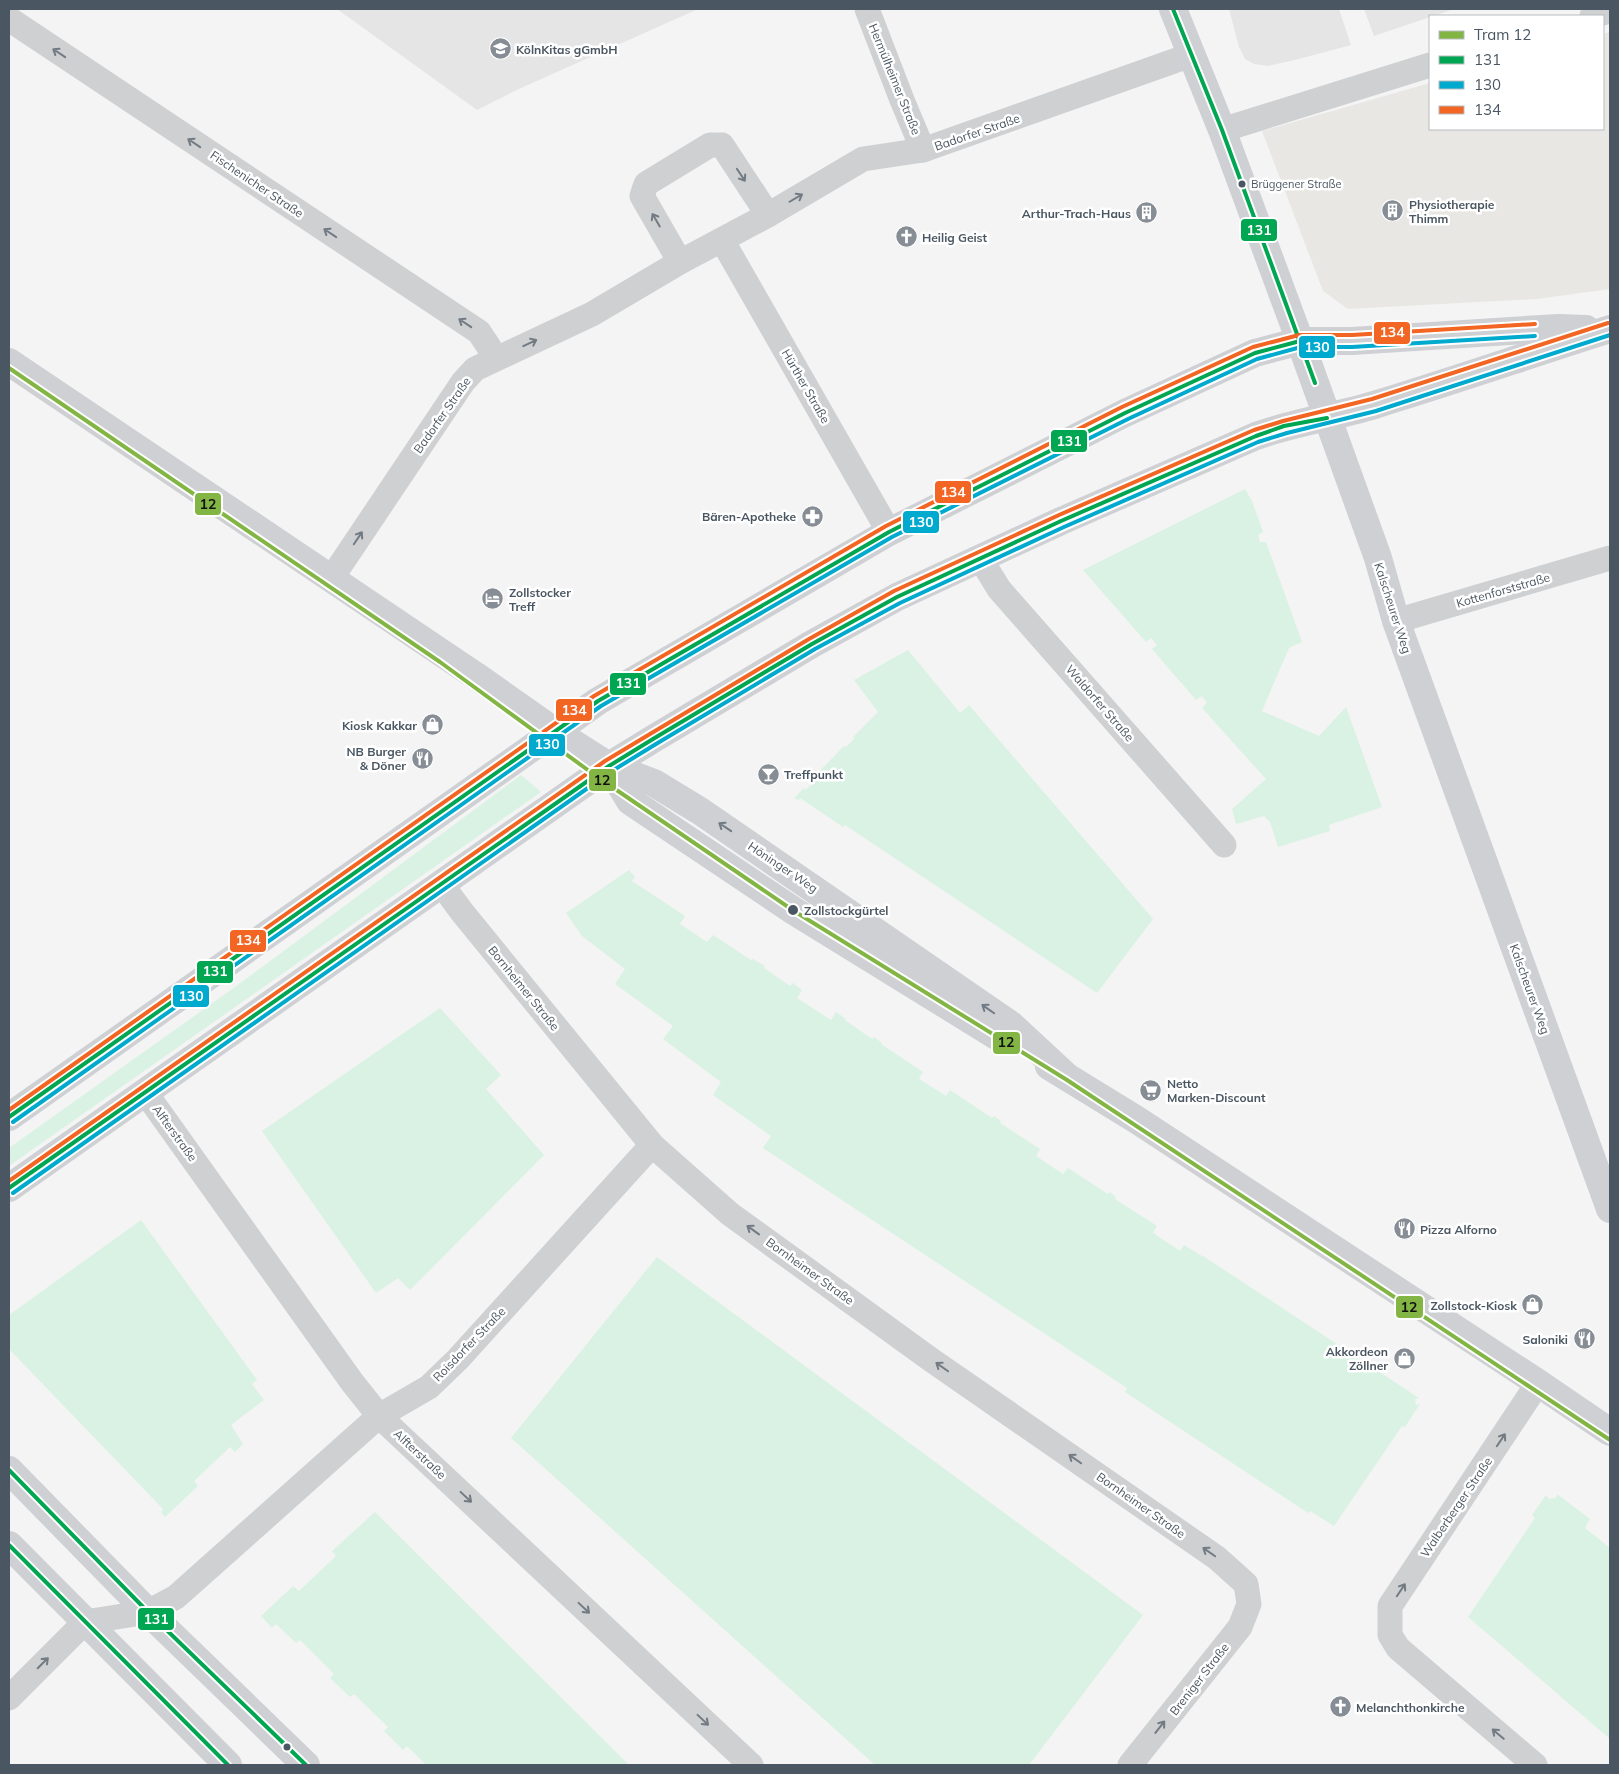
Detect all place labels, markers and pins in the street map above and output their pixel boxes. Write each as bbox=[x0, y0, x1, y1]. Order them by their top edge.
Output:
school or university icon: KölnKitas gGmbH bbox=[488, 37, 512, 61]
place label: KölnKitas gGmbH bbox=[516, 42, 618, 57]
place label: Brüggener Straße bbox=[1251, 177, 1342, 191]
marker: Brüggener Straße bbox=[1237, 179, 1247, 189]
place label: Physiotherapie Thimm bbox=[1409, 197, 1495, 226]
building icon: Physiotherapie Thimm bbox=[1381, 199, 1405, 223]
building icon: Arthur-Trach-Haus bbox=[1135, 201, 1159, 225]
place label: Arthur-Trach-Haus bbox=[1022, 206, 1131, 221]
church icon: Heilig Geist bbox=[894, 225, 918, 249]
place label: Heilig Geist bbox=[922, 230, 988, 245]
pharmacy icon: Bären-Apotheke bbox=[800, 504, 824, 528]
place label: Bären-Apotheke bbox=[702, 509, 796, 524]
place label: Zollstocker Treff bbox=[509, 585, 571, 614]
hotel icon: Zollstocker Treff bbox=[481, 587, 505, 611]
shop icon: Kiosk Kakkar bbox=[421, 713, 445, 737]
place label: Kiosk Kakkar bbox=[342, 718, 417, 733]
place label: NB Burger & Döner bbox=[347, 744, 406, 773]
restaurant icon: NB Burger & Döner bbox=[410, 746, 434, 770]
bar icon: Treffpunkt bbox=[756, 762, 780, 786]
place label: Treffpunkt bbox=[784, 767, 843, 782]
marker: Zollstockgürtel bbox=[786, 903, 800, 917]
place label: Zollstockgürtel bbox=[804, 903, 888, 918]
place label: Netto Marken-Discount bbox=[1167, 1076, 1266, 1105]
supermarket icon: Netto Marken-Discount bbox=[1139, 1078, 1163, 1102]
restaurant icon: Pizza Alforno bbox=[1392, 1217, 1416, 1241]
place label: Pizza Alforno bbox=[1420, 1222, 1497, 1237]
shop icon: Zollstock-Kiosk bbox=[1521, 1293, 1545, 1317]
place label: Zollstock-Kiosk bbox=[1431, 1298, 1517, 1313]
restaurant icon: Saloniki bbox=[1572, 1327, 1596, 1351]
place label: Saloniki bbox=[1522, 1332, 1568, 1347]
place label: Akkordeon Zöllner bbox=[1326, 1344, 1388, 1373]
shop icon: Akkordeon Zöllner bbox=[1392, 1346, 1416, 1370]
church icon: Melanchthonkirche bbox=[1328, 1695, 1352, 1719]
place label: Melanchthonkirche bbox=[1356, 1700, 1465, 1715]
unlabelled marker bbox=[282, 1742, 292, 1752]

